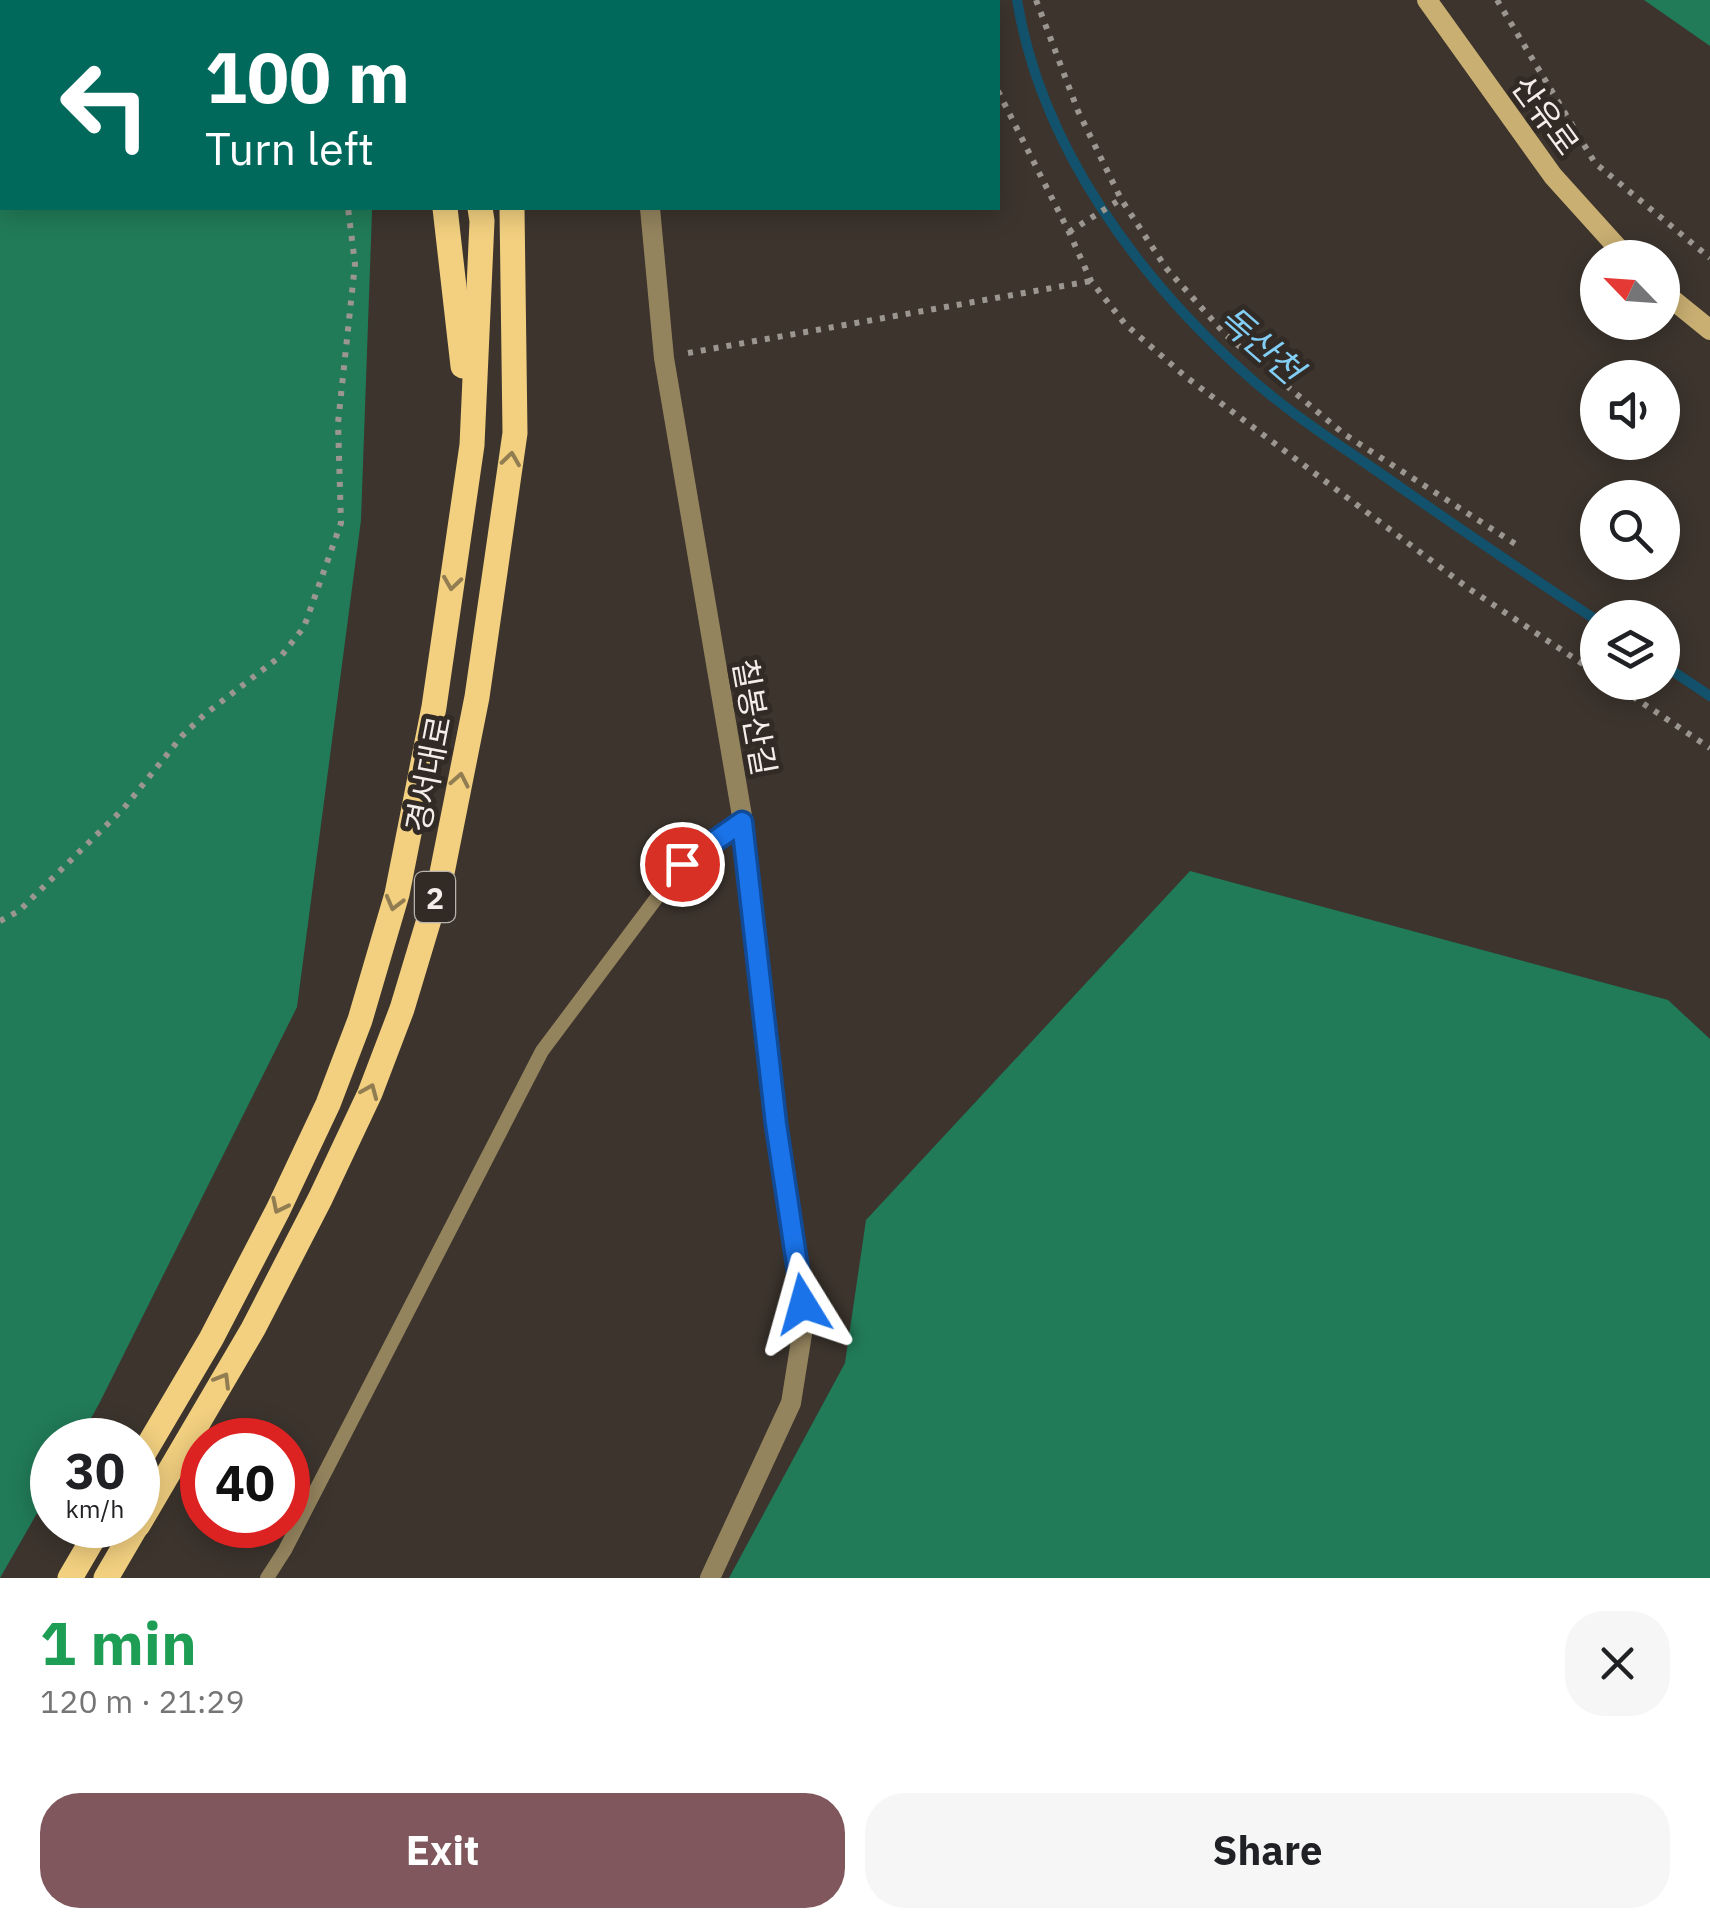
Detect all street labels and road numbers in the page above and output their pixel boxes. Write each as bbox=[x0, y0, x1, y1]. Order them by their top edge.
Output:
street label: 산유로 bbox=[1503, 67, 1589, 163]
street label: 칠봉산길 bbox=[724, 655, 786, 779]
street label: 경서대로 bbox=[396, 712, 460, 836]
road number: 2 bbox=[415, 872, 455, 922]

